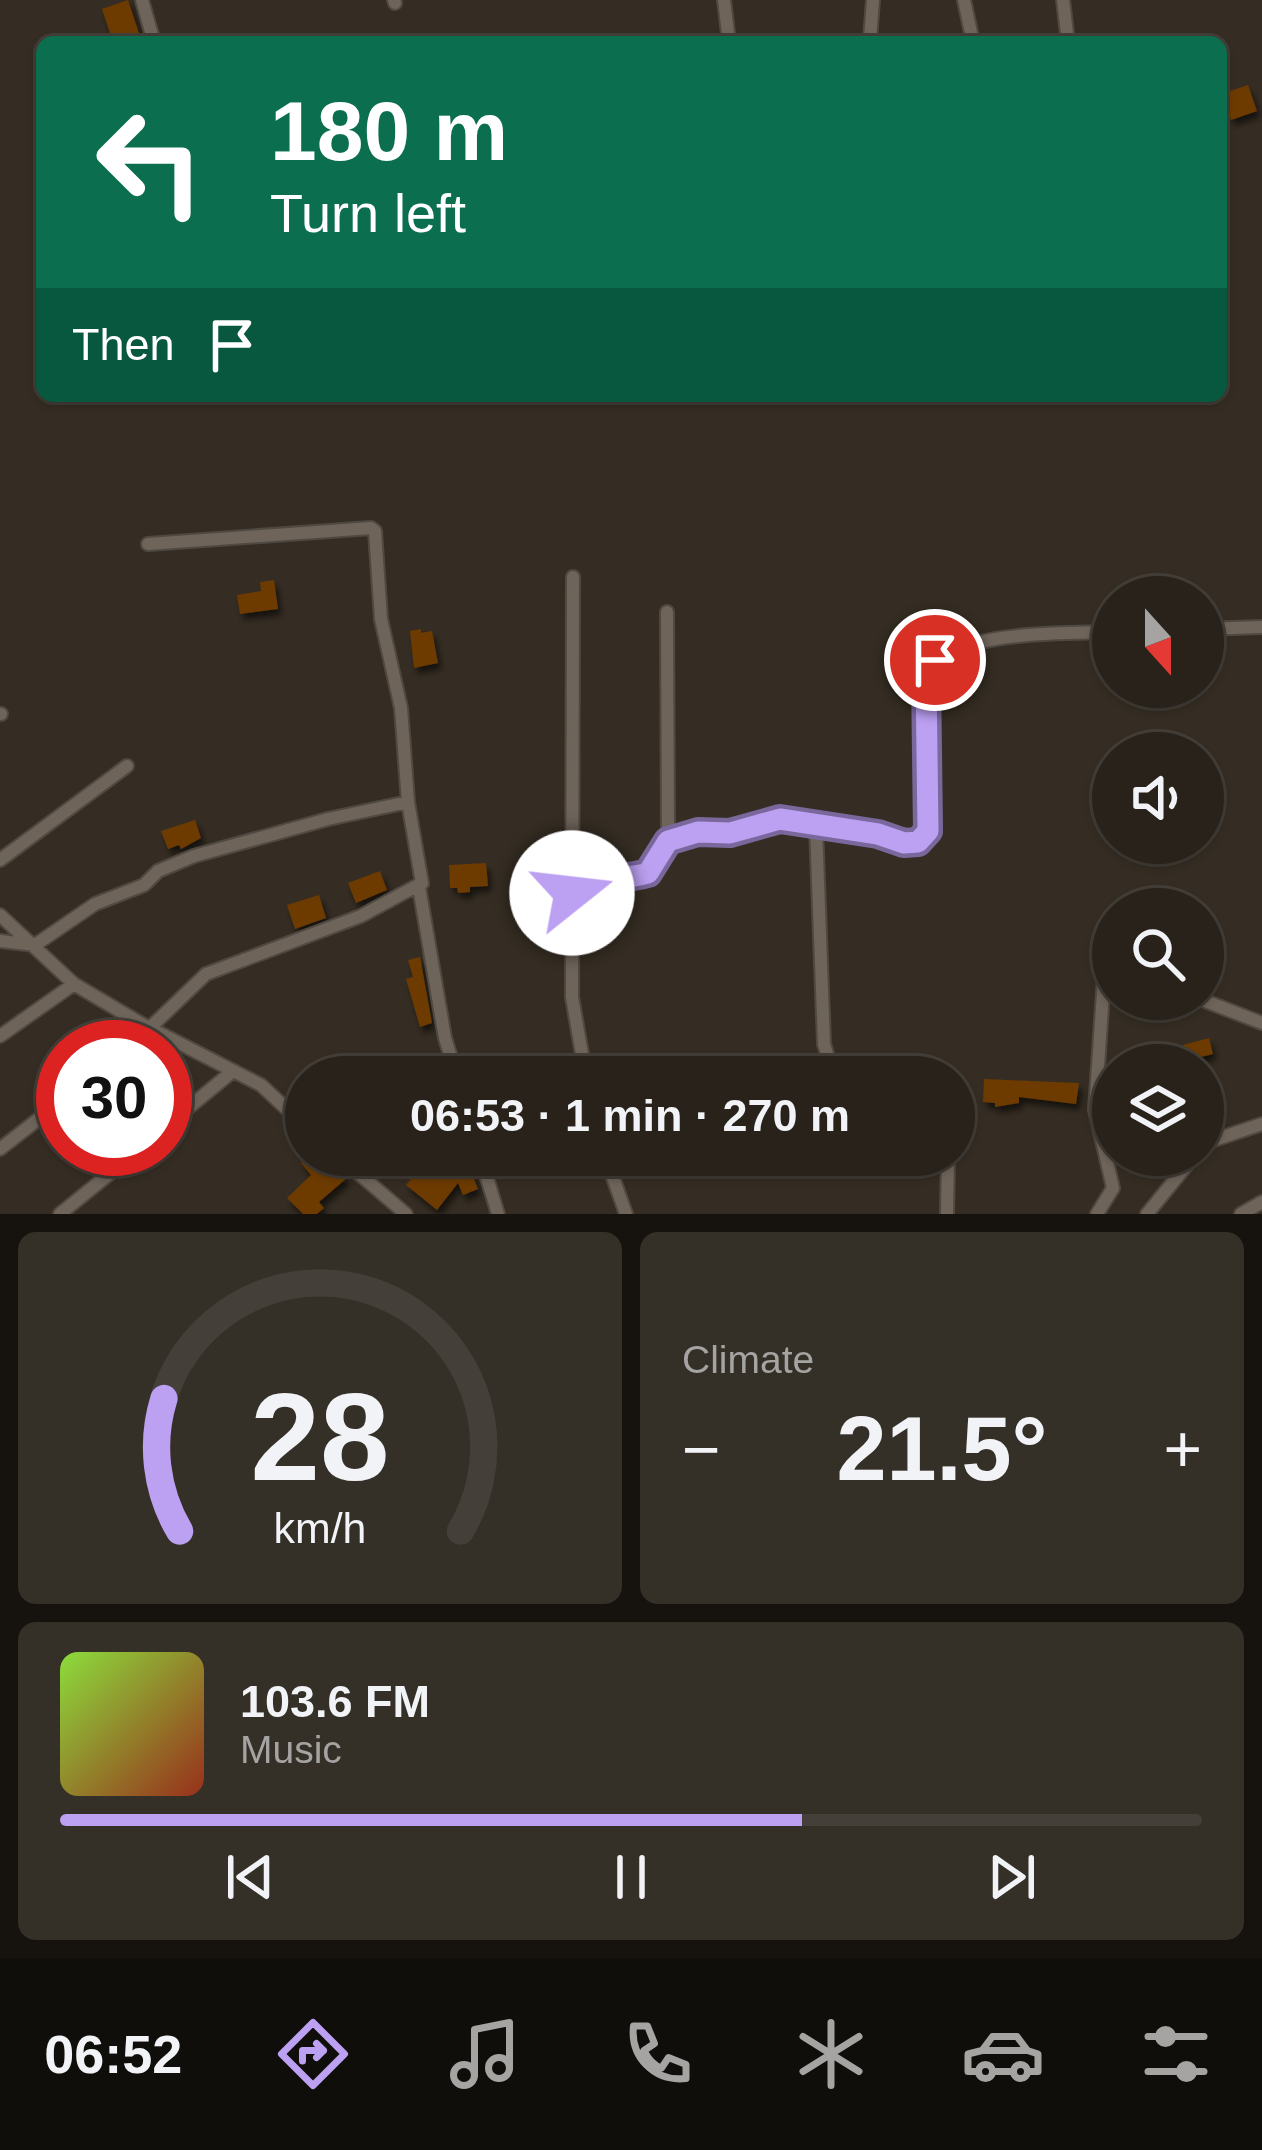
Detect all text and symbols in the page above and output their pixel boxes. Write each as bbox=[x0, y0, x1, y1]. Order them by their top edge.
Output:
icon: left bbox=[72, 84, 228, 240]
text: 180 m bbox=[270, 84, 508, 178]
text: Turn left bbox=[270, 183, 466, 243]
icon: arrive bbox=[199, 312, 265, 378]
text: Then bbox=[72, 319, 175, 370]
north arrow bbox=[1092, 576, 1224, 708]
map controls bbox=[1092, 576, 1224, 1176]
pin bbox=[884, 609, 986, 711]
icon: arrive bbox=[902, 627, 968, 693]
button: sound bbox=[1092, 732, 1224, 864]
position arrow bbox=[509, 830, 635, 956]
button: search bbox=[1092, 888, 1224, 1020]
speed limit sign: 30 bbox=[36, 1020, 192, 1176]
button: layers bbox=[1092, 1044, 1224, 1176]
text: 06:53 · 1 min · 270 m bbox=[410, 1090, 850, 1141]
text: Climate bbox=[682, 1338, 814, 1381]
text: 28 bbox=[251, 1367, 389, 1506]
text: 21.5° bbox=[836, 1399, 1048, 1499]
text: − bbox=[682, 1412, 721, 1486]
text: + bbox=[1163, 1412, 1202, 1486]
text: km/h bbox=[274, 1504, 366, 1552]
text: 103.6 FM bbox=[240, 1676, 430, 1727]
text: Music bbox=[240, 1728, 342, 1771]
icon: previous bbox=[217, 1844, 283, 1910]
icon: pause bbox=[598, 1844, 664, 1910]
icon: next bbox=[979, 1844, 1045, 1910]
icon: directions bbox=[271, 2012, 355, 2096]
icon: music bbox=[443, 2012, 527, 2096]
icon: phone bbox=[616, 2012, 700, 2096]
icon: climate bbox=[789, 2012, 873, 2096]
icon: car bbox=[961, 2012, 1045, 2096]
icon: filters bbox=[1134, 2012, 1218, 2096]
text: 06:52 bbox=[44, 2024, 182, 2084]

